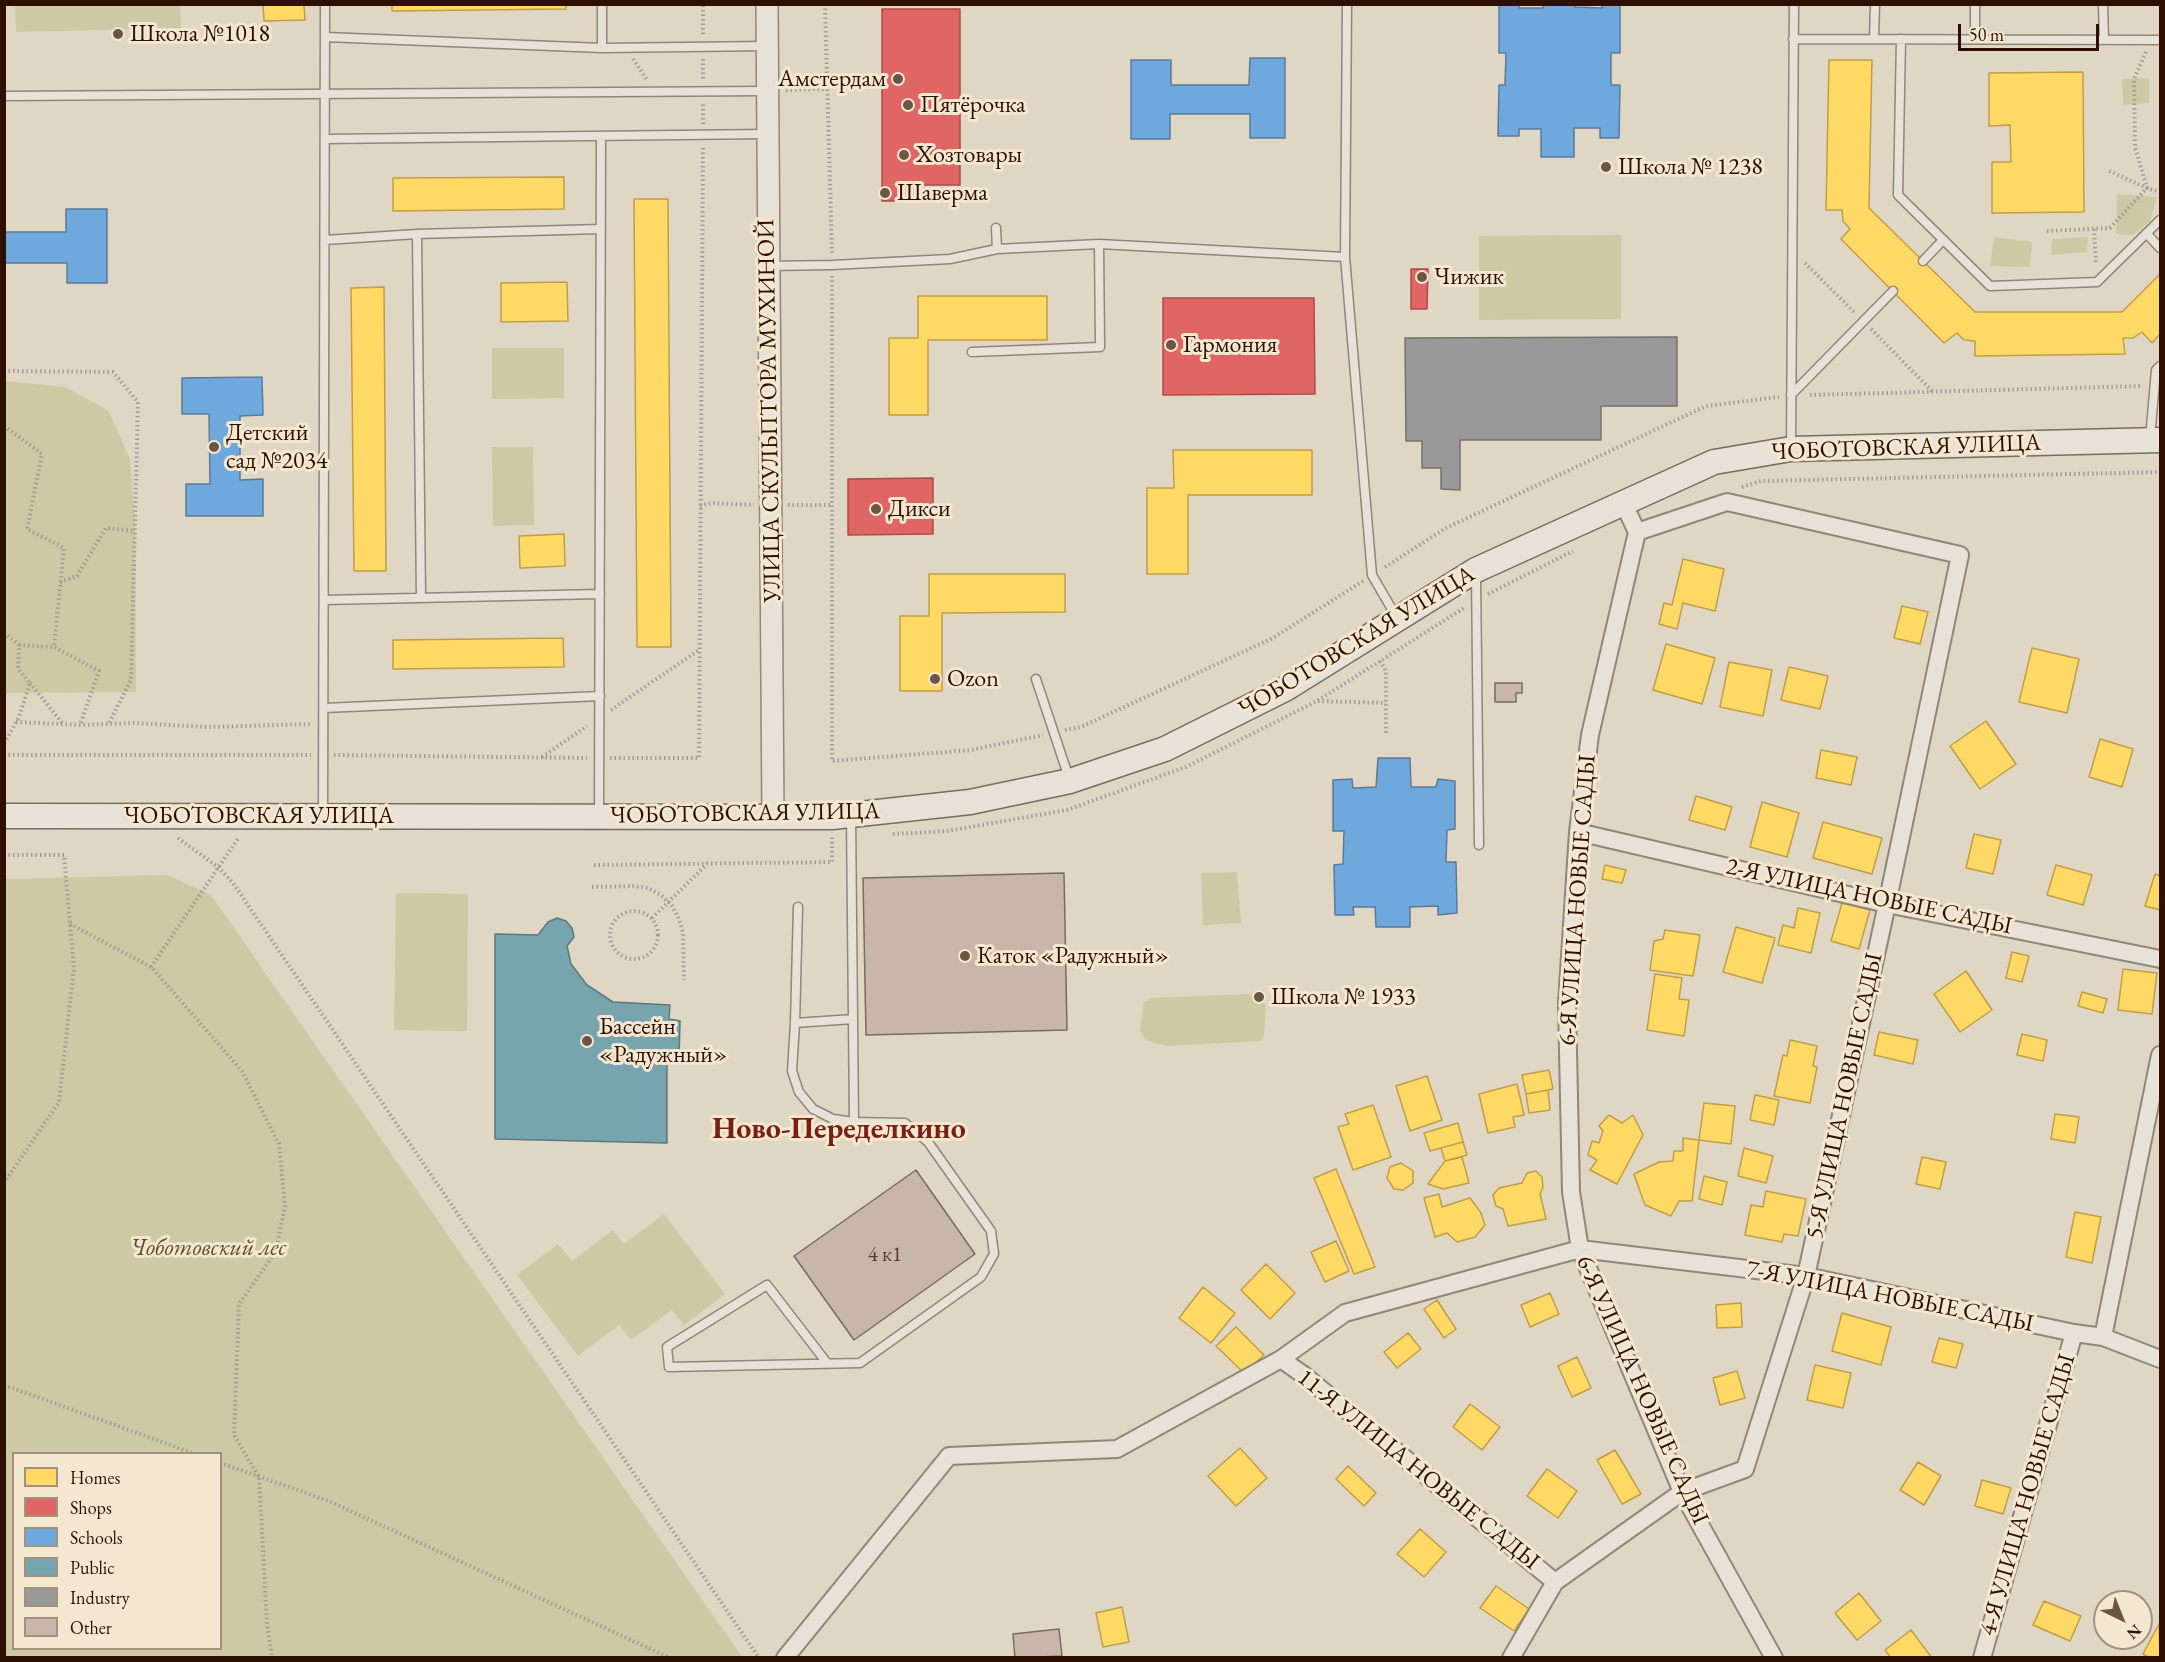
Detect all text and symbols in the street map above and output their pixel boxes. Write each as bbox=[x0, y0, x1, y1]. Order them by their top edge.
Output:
scale bar bbox=[1961, 12, 2102, 50]
place label: Школа №1018 bbox=[130, 20, 270, 48]
text: 50 m bbox=[1969, 23, 2004, 46]
marker: Школа №1018 bbox=[111, 27, 125, 41]
place label: Амстердам bbox=[778, 65, 886, 93]
marker: Амстердам bbox=[891, 72, 905, 86]
place label: Пятёрочка bbox=[920, 91, 1026, 119]
marker: Пятёрочка bbox=[901, 98, 915, 112]
place label: Хозтовары bbox=[916, 141, 1022, 169]
marker: Хозтовары bbox=[897, 148, 911, 162]
place label: Школа № 1238 bbox=[1618, 153, 1763, 181]
marker: Школа № 1238 bbox=[1599, 160, 1613, 174]
place label: Шаверма bbox=[897, 179, 988, 207]
marker: Шаверма bbox=[878, 186, 892, 200]
street label: УЛИЦА СКУЛЬПТОРА МУХИНОЙ bbox=[752, 219, 788, 603]
place label: Чижик bbox=[1434, 263, 1504, 291]
marker: Чижик bbox=[1415, 270, 1429, 284]
place label: Гармония bbox=[1183, 331, 1277, 359]
marker: Гармония bbox=[1164, 338, 1178, 352]
place label: Детский сад №2034 bbox=[226, 419, 328, 475]
street label: ЧОБОТОВСКАЯ УЛИЦА bbox=[1770, 429, 2042, 467]
marker: Детский сад №2034 bbox=[207, 440, 221, 454]
place label: Дикси bbox=[888, 495, 951, 523]
marker: Дикси bbox=[869, 502, 883, 516]
street label: ЧОБОТОВСКАЯ УЛИЦА bbox=[1234, 560, 1480, 724]
place label: Ozon bbox=[947, 665, 999, 693]
marker: Ozon bbox=[928, 672, 942, 686]
street label: 6-Я УЛИЦА НОВЫЕ САДЫ bbox=[1553, 753, 1603, 1047]
street label: ЧОБОТОВСКАЯ УЛИЦА bbox=[610, 797, 880, 831]
street label: ЧОБОТОВСКАЯ УЛИЦА bbox=[124, 802, 394, 830]
street label: 2-Я УЛИЦА НОВЫЕ САДЫ bbox=[1723, 853, 2015, 941]
place label: Каток «Радужный» bbox=[977, 942, 1169, 970]
marker: Каток «Радужный» bbox=[958, 949, 972, 963]
street label: 5-Я УЛИЦА НОВЫЕ САДЫ bbox=[1801, 950, 1889, 1242]
place label: Школа № 1933 bbox=[1271, 983, 1416, 1011]
marker: Школа № 1933 bbox=[1252, 990, 1266, 1004]
place label: Бассейн «Радужный» bbox=[599, 1013, 727, 1069]
marker: Бассейн «Радужный» bbox=[580, 1034, 594, 1048]
district label: Ново-Переделкино bbox=[712, 1112, 966, 1148]
park label: Чоботовский лес bbox=[130, 1234, 286, 1262]
house number: 4 к1 bbox=[868, 1242, 902, 1268]
street label: 6-Я УЛИЦА НОВЫЕ САДЫ bbox=[1570, 1251, 1714, 1529]
street label: 7-Я УЛИЦА НОВЫЕ САДЫ bbox=[1744, 1255, 2036, 1339]
street label: 4-Я УЛИЦА НОВЫЕ САДЫ bbox=[1974, 1351, 2082, 1639]
street label: 11-Я УЛИЦА НОВЫЕ САДЫ bbox=[1291, 1363, 1545, 1577]
legend bbox=[12, 1452, 222, 1650]
text: Homes bbox=[70, 1466, 120, 1489]
text: Shops bbox=[70, 1496, 112, 1519]
text: Schools bbox=[70, 1526, 123, 1549]
text: Public bbox=[70, 1556, 114, 1579]
text: Industry bbox=[70, 1586, 130, 1609]
north arrow bbox=[2093, 1590, 2153, 1650]
text: Other bbox=[70, 1616, 112, 1639]
text: N bbox=[2122, 1620, 2146, 1644]

